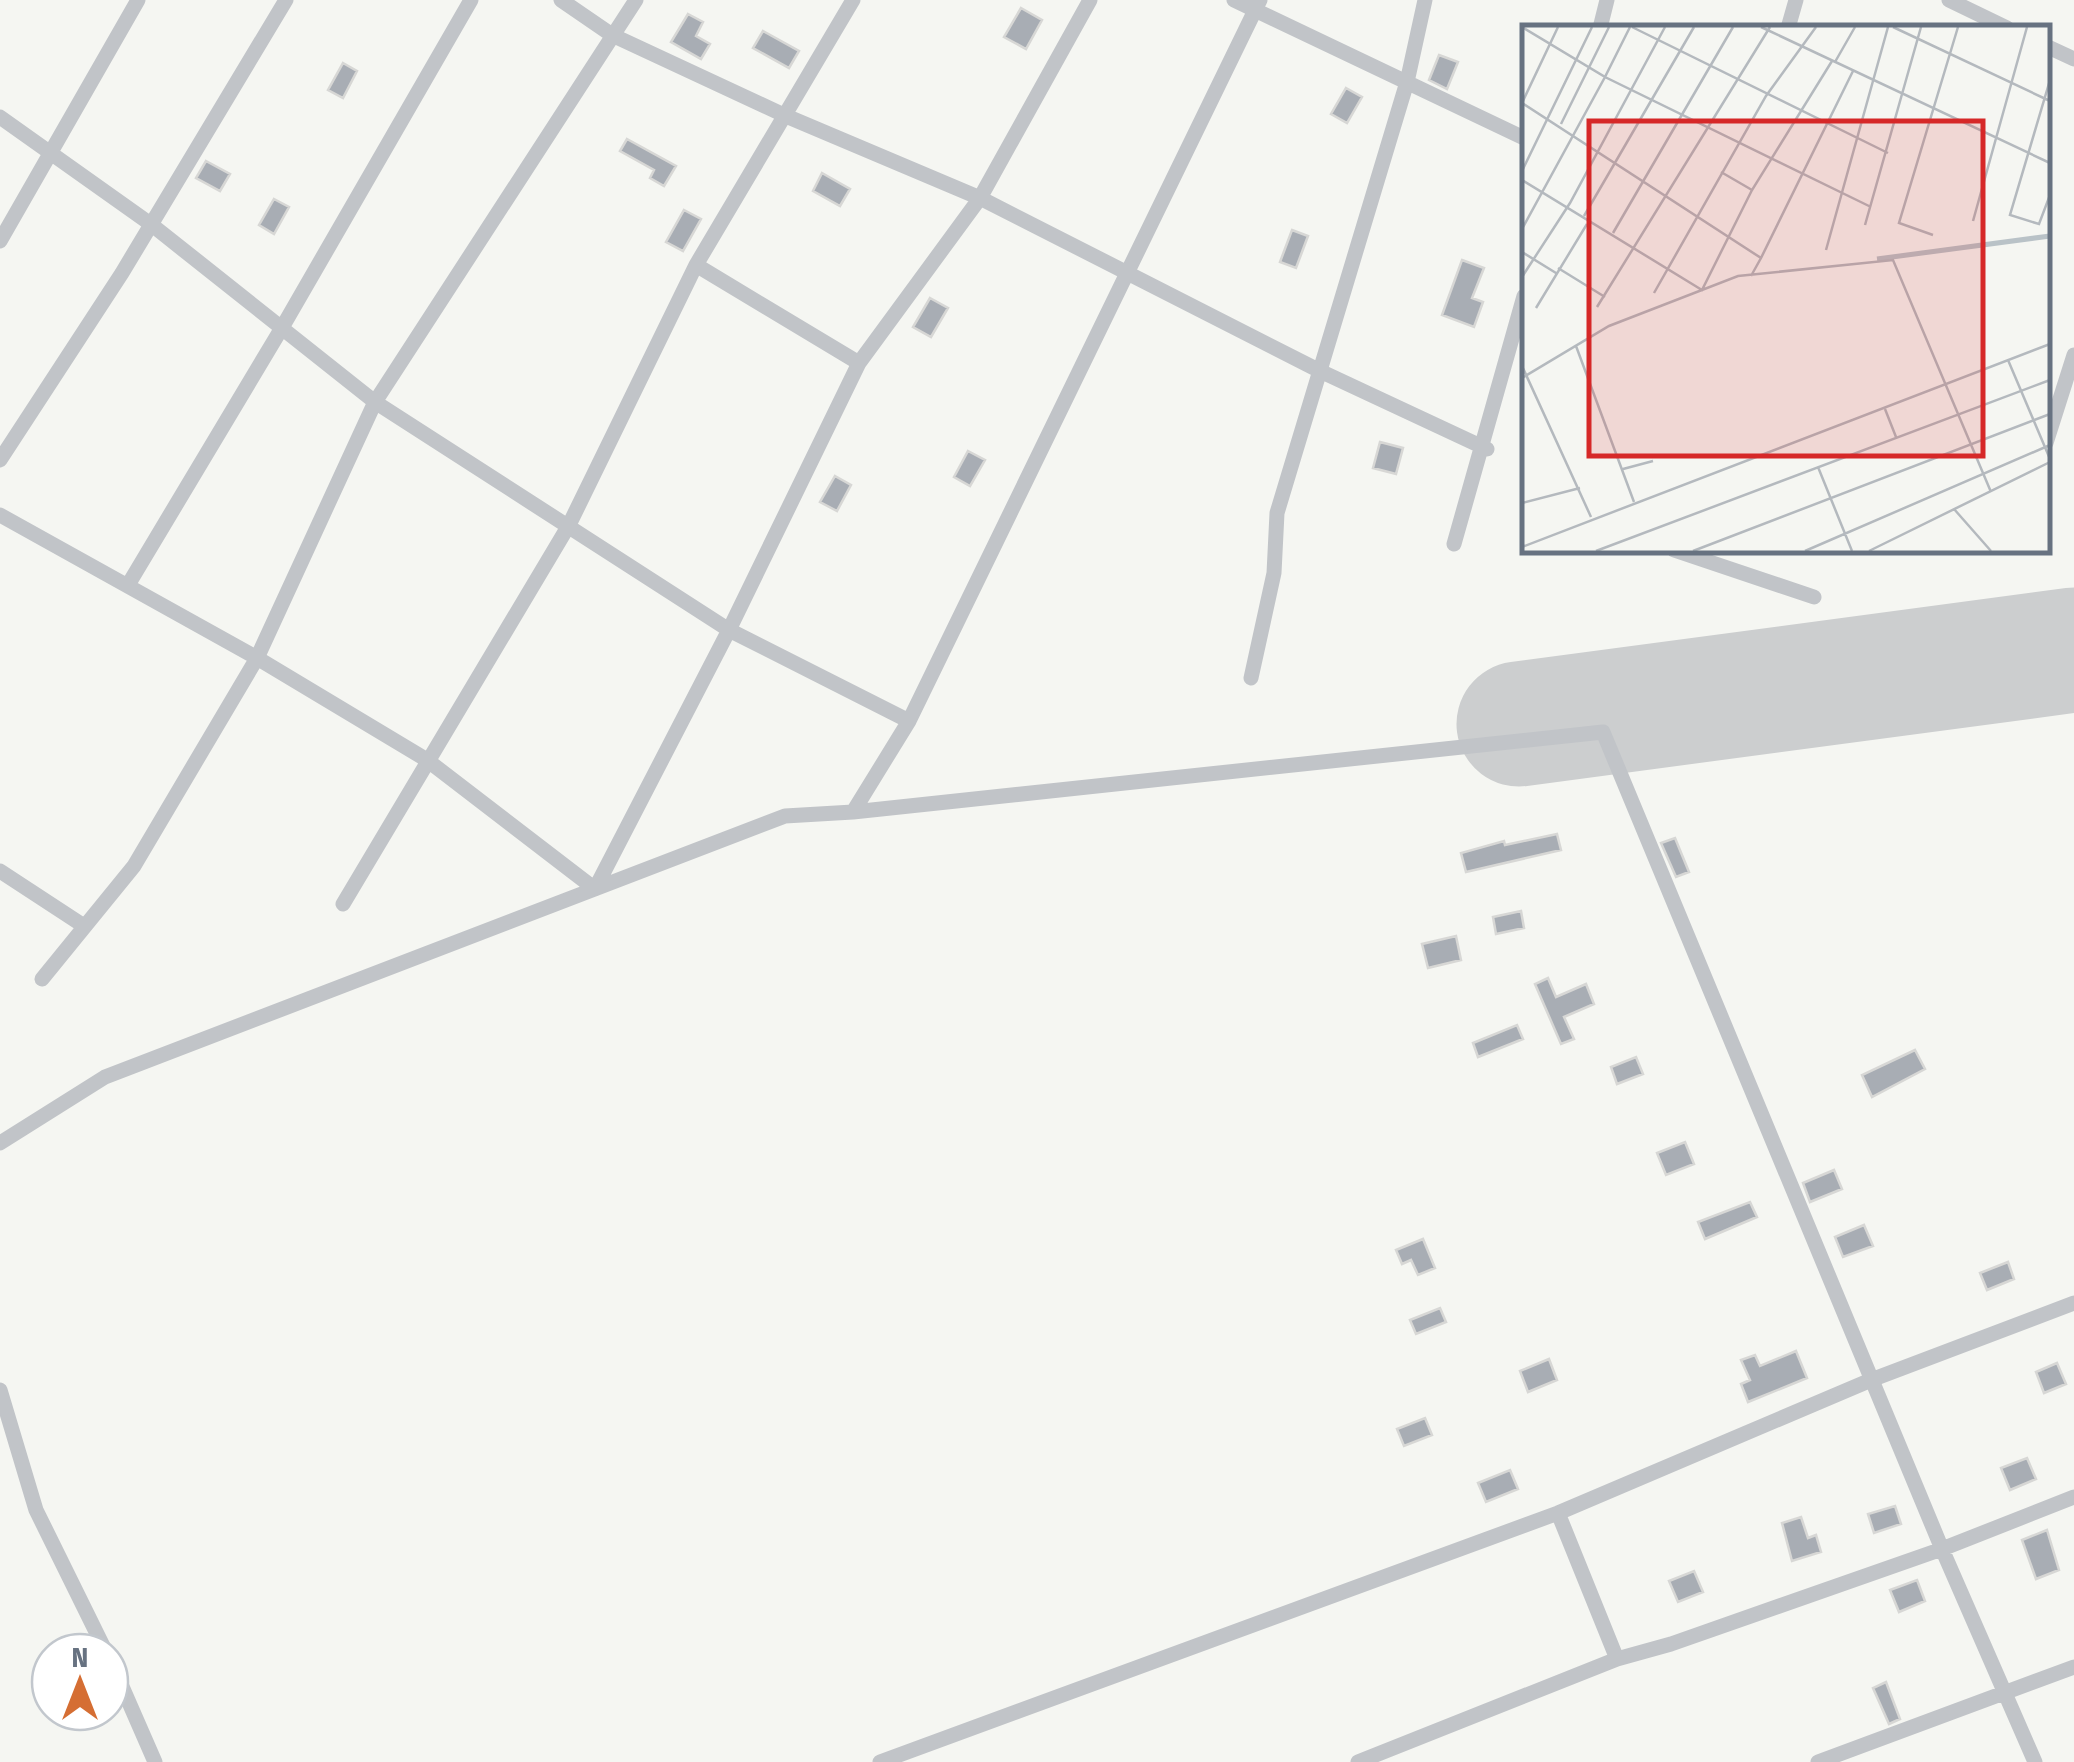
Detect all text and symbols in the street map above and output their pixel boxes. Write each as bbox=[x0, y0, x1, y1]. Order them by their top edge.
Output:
inset map bbox=[1522, 25, 2049, 552]
north arrow bbox=[30, 1632, 130, 1732]
text: N bbox=[72, 1641, 88, 1674]

